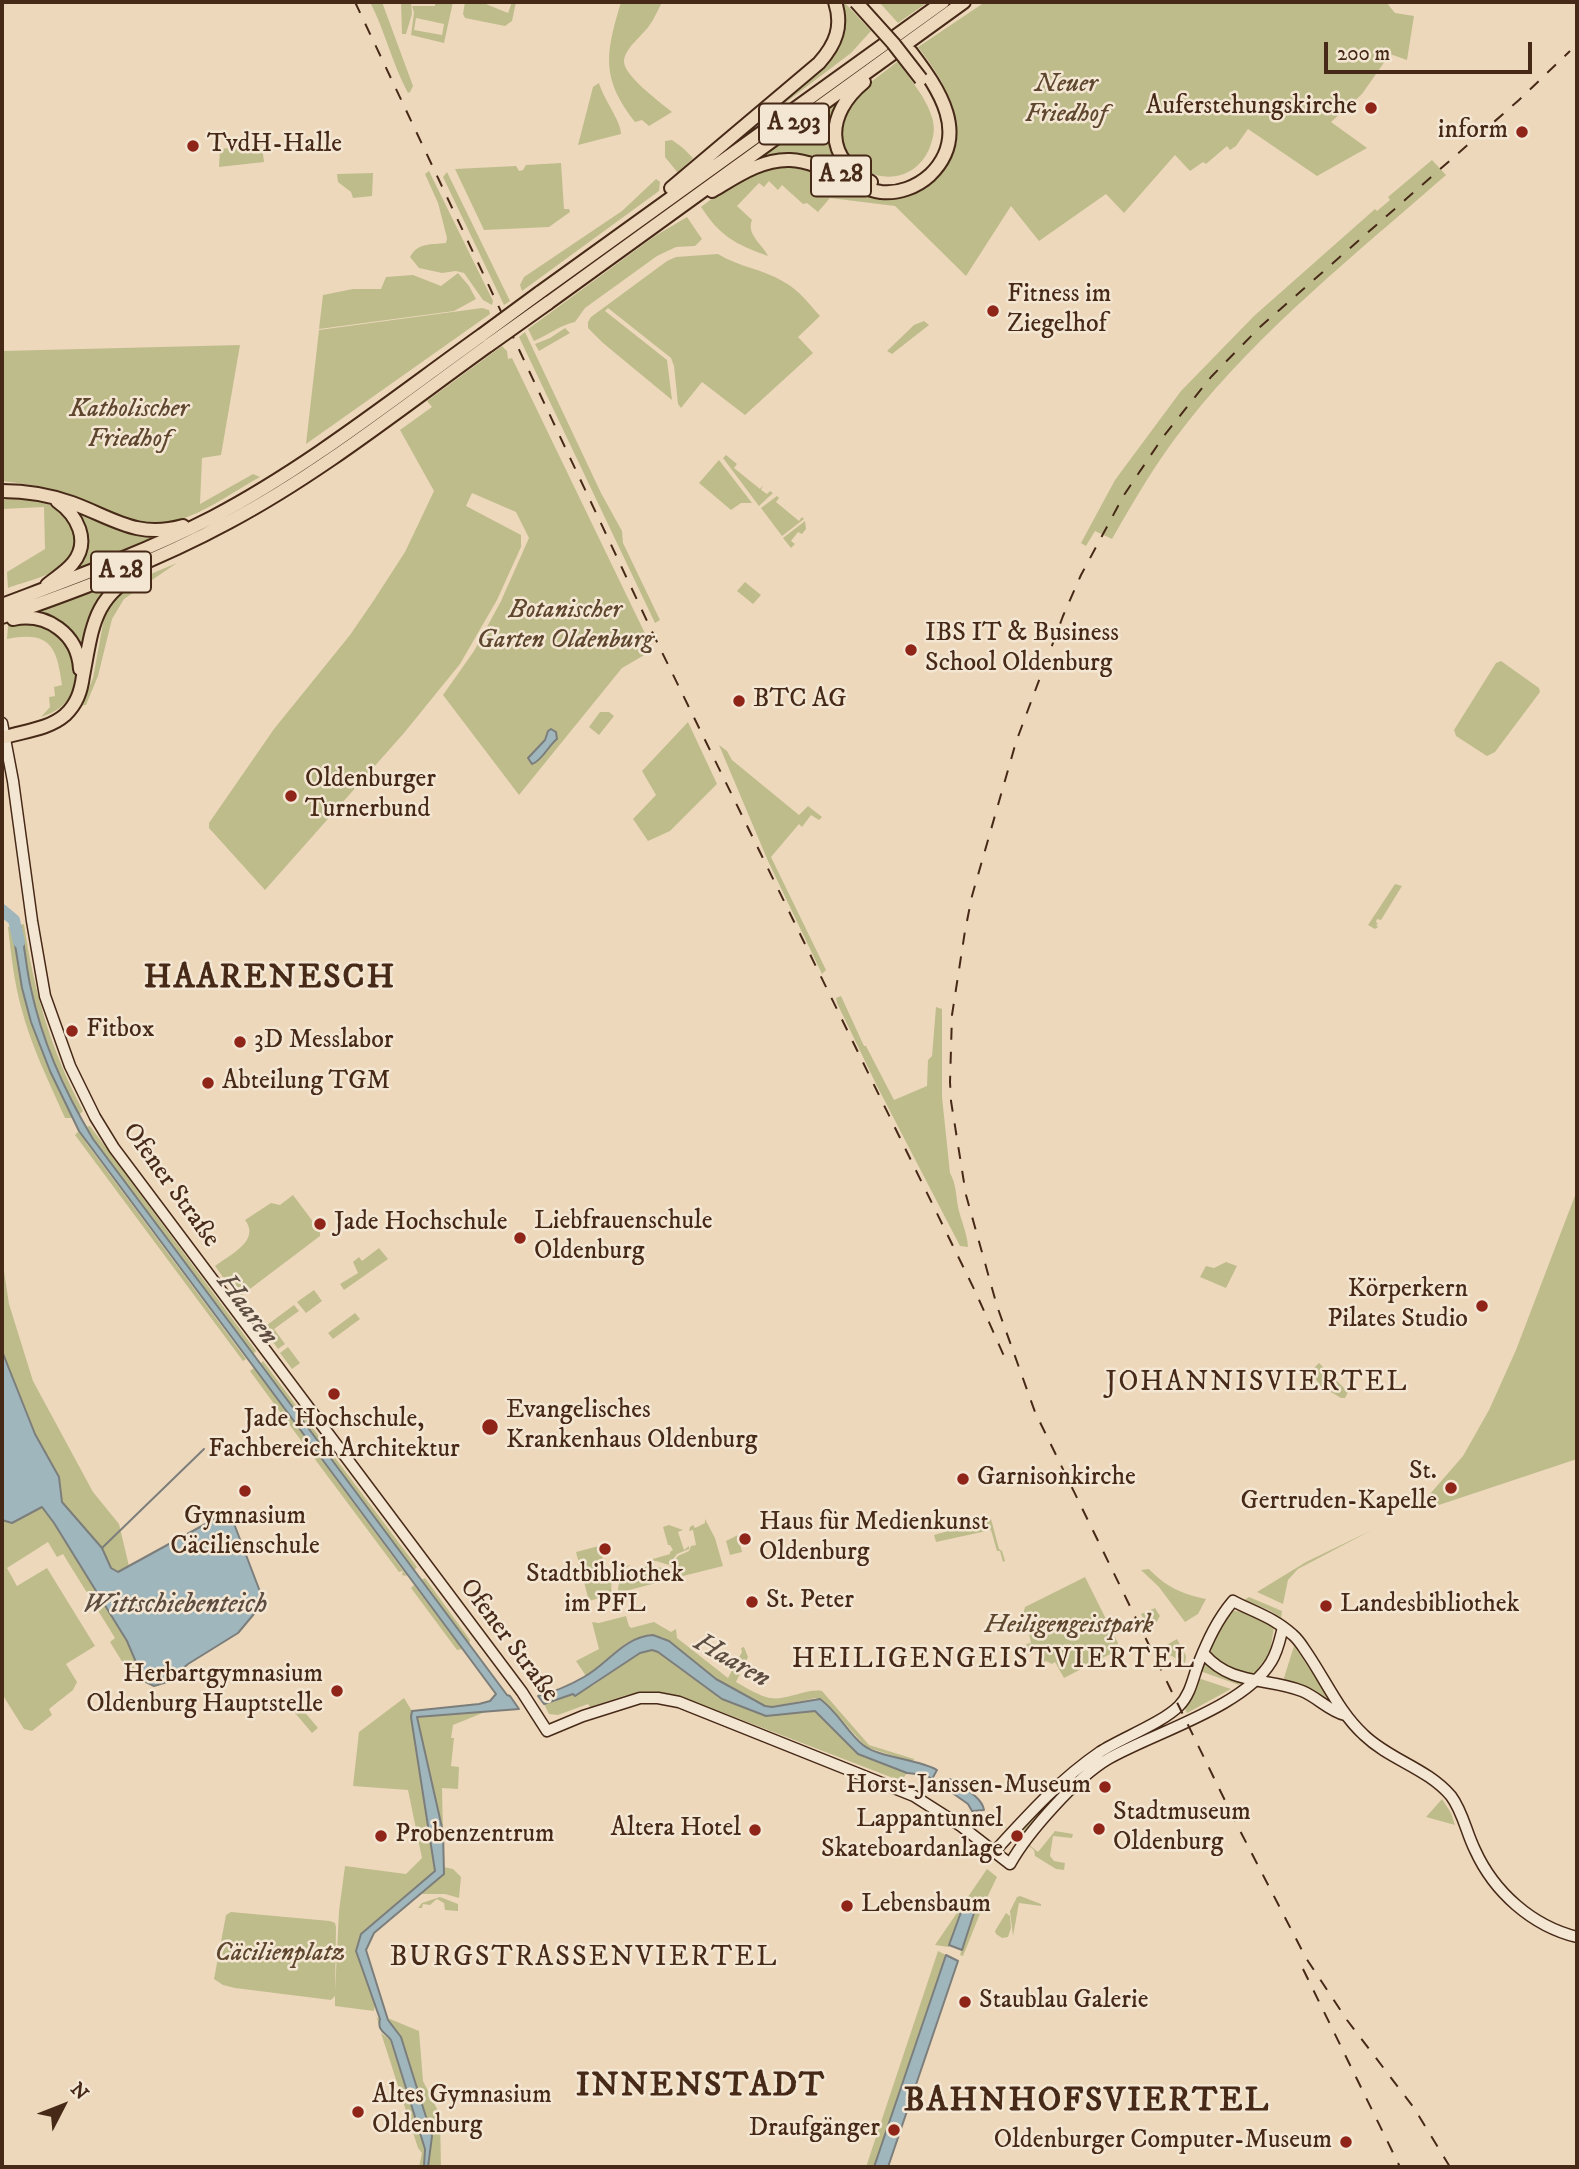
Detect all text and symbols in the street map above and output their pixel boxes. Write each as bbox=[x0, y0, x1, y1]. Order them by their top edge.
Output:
scale bar bbox=[1327, 28, 1535, 72]
text: 200 m bbox=[1337, 41, 1390, 67]
park label: Neuer Friedhof bbox=[1025, 70, 1107, 132]
place label: Auferstehungskirche bbox=[1146, 92, 1357, 124]
marker: Auferstehungskirche bbox=[1363, 100, 1379, 116]
road number: A 293 bbox=[759, 104, 829, 144]
place label: inform bbox=[1438, 116, 1508, 148]
marker: inform bbox=[1514, 124, 1530, 140]
place label: TvdH-Halle bbox=[207, 130, 342, 162]
marker: TvdH-Halle bbox=[185, 138, 201, 154]
road number: A 28 bbox=[811, 156, 871, 196]
place label: Fitness im Ziegelhof bbox=[1007, 280, 1111, 342]
marker: Fitness im Ziegelhof bbox=[985, 303, 1001, 319]
park label: Katholischer Friedhof bbox=[69, 395, 189, 457]
road number: A 28 bbox=[91, 552, 151, 592]
park label: Botanischer Garten Oldenburg bbox=[477, 596, 653, 658]
place label: IBS IT & Business School Oldenburg bbox=[925, 619, 1119, 680]
marker: IBS IT & Business School Oldenburg bbox=[903, 642, 919, 658]
place label: BTC AG bbox=[753, 685, 847, 717]
marker: BTC AG bbox=[731, 693, 747, 709]
place label: Oldenburger Turnerbund bbox=[305, 765, 436, 826]
marker: Oldenburger Turnerbund bbox=[283, 788, 299, 804]
district label: HAARENESCH bbox=[145, 960, 395, 1000]
place label: Fitbox bbox=[86, 1015, 154, 1047]
marker: Fitbox bbox=[64, 1023, 80, 1039]
place label: 3D Messlabor bbox=[254, 1026, 393, 1058]
marker: 3D Messlabor bbox=[232, 1034, 248, 1050]
place label: Abteilung TGM bbox=[222, 1067, 390, 1099]
marker: Abteilung TGM bbox=[200, 1075, 216, 1091]
street label: Ofener Straße bbox=[114, 1118, 226, 1254]
place label: Liebfrauenschule Oldenburg bbox=[534, 1207, 713, 1268]
place label: Jade Hochschule bbox=[334, 1208, 508, 1240]
marker: Jade Hochschule bbox=[312, 1216, 328, 1232]
marker: Liebfrauenschule Oldenburg bbox=[512, 1230, 528, 1246]
water label: Haaren bbox=[208, 1267, 284, 1353]
place label: Körperkern Pilates Studio bbox=[1327, 1275, 1468, 1336]
marker: Körperkern Pilates Studio bbox=[1474, 1298, 1490, 1314]
district label: JOHANNISVIERTEL bbox=[1107, 1367, 1407, 1401]
marker: Jade Hochschule, Fachbereich Architektur bbox=[326, 1386, 342, 1402]
place label: Evangelisches Krankenhaus Oldenburg bbox=[506, 1396, 757, 1458]
place label: Jade Hochschule, Fachbereich Architektur bbox=[208, 1405, 460, 1466]
marker: Evangelisches Krankenhaus Oldenburg bbox=[480, 1417, 500, 1437]
place label: St. Gertruden-Kapelle bbox=[1241, 1457, 1437, 1518]
place label: Garnisonkirche bbox=[977, 1463, 1136, 1495]
marker: Garnisonkirche bbox=[955, 1471, 971, 1487]
marker: St. Gertruden-Kapelle bbox=[1443, 1480, 1459, 1496]
marker: Gymnasium Cäcilienschule bbox=[237, 1483, 253, 1499]
place label: Gymnasium Cäcilienschule bbox=[170, 1502, 320, 1564]
place label: Haus für Medienkunst Oldenburg bbox=[759, 1508, 989, 1570]
marker: Haus für Medienkunst Oldenburg bbox=[737, 1531, 753, 1547]
marker: Stadtbibliothek im PFL bbox=[597, 1541, 613, 1557]
place label: Stadtbibliothek im PFL bbox=[526, 1560, 684, 1622]
street label: Ofener Straße bbox=[452, 1573, 564, 1709]
place label: St. Peter bbox=[766, 1586, 854, 1618]
water label: Wittschiebenteich bbox=[83, 1589, 267, 1623]
place label: Landesbibliothek bbox=[1340, 1590, 1519, 1622]
marker: St. Peter bbox=[744, 1594, 760, 1610]
marker: Landesbibliothek bbox=[1318, 1598, 1334, 1614]
park label: Heiligengeistpark bbox=[984, 1611, 1154, 1643]
water label: Haaren bbox=[687, 1627, 775, 1697]
district label: HEILIGENGEISTVIERTEL bbox=[794, 1644, 1194, 1678]
place label: Herbartgymnasium Oldenburg Hauptstelle bbox=[86, 1660, 323, 1722]
marker: Herbartgymnasium Oldenburg Hauptstelle bbox=[329, 1683, 345, 1699]
place label: Horst-Janssen-Museum bbox=[846, 1771, 1091, 1803]
marker: Horst-Janssen-Museum bbox=[1097, 1779, 1113, 1795]
place label: Stadtmuseum Oldenburg bbox=[1113, 1798, 1251, 1860]
place label: Lappantunnel Skateboardanlage bbox=[821, 1805, 1003, 1867]
place label: Altera Hotel bbox=[610, 1814, 741, 1846]
place label: Probenzentrum bbox=[395, 1820, 555, 1852]
marker: Stadtmuseum Oldenburg bbox=[1091, 1821, 1107, 1837]
marker: Altera Hotel bbox=[747, 1822, 763, 1838]
marker: Probenzentrum bbox=[373, 1828, 389, 1844]
marker: Lappantunnel Skateboardanlage bbox=[1009, 1828, 1025, 1844]
place label: Lebensbaum bbox=[861, 1890, 991, 1922]
marker: Lebensbaum bbox=[839, 1898, 855, 1914]
park label: Cäcilienplatz bbox=[215, 1939, 345, 1971]
district label: BURGSTRASSENVIERTEL bbox=[392, 1942, 776, 1976]
place label: Staublau Galerie bbox=[979, 1986, 1148, 2018]
marker: Staublau Galerie bbox=[957, 1994, 973, 2010]
district label: INNENSTADT bbox=[577, 2068, 825, 2108]
north arrow bbox=[28, 2071, 98, 2141]
text: N bbox=[65, 2078, 93, 2105]
place label: Altes Gymnasium Oldenburg bbox=[372, 2081, 552, 2142]
district label: BAHNHOFSVIERTEL bbox=[906, 2083, 1268, 2123]
marker: Altes Gymnasium Oldenburg bbox=[350, 2104, 366, 2120]
place label: Draufgänger bbox=[749, 2114, 880, 2146]
marker: Draufgänger bbox=[886, 2122, 902, 2138]
place label: Oldenburger Computer-Museum bbox=[994, 2126, 1332, 2158]
marker: Oldenburger Computer-Museum bbox=[1338, 2134, 1354, 2150]

